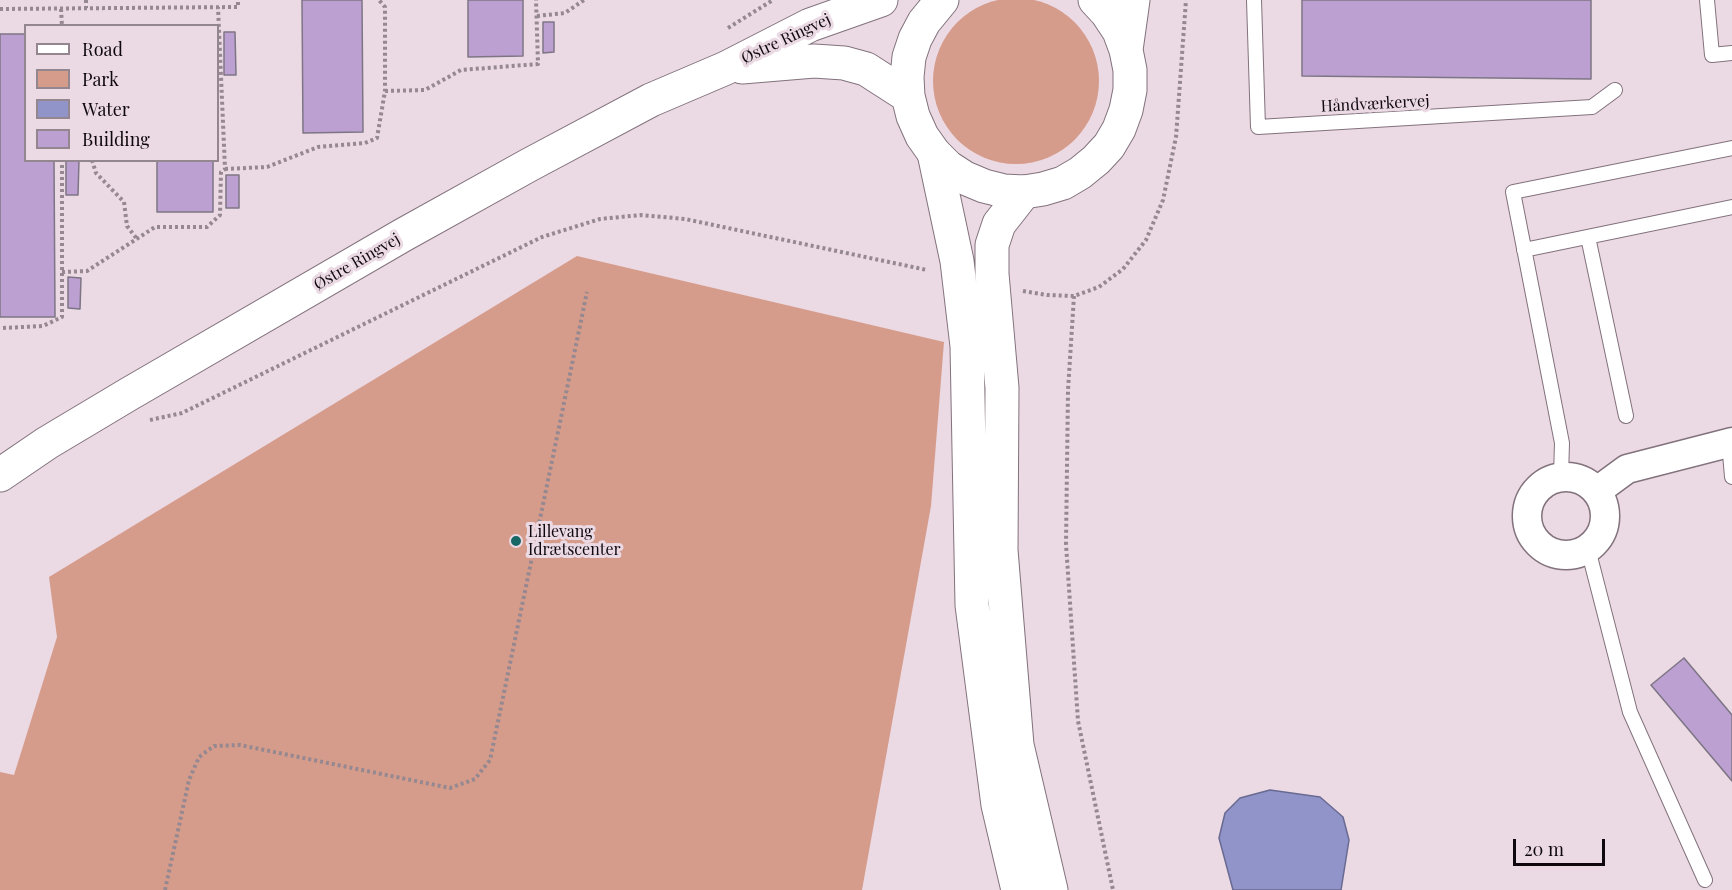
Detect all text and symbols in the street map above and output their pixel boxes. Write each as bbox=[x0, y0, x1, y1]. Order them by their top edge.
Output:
street label: Østre Ringvej bbox=[738, 10, 834, 68]
legend bbox=[24, 24, 219, 162]
text: Road bbox=[82, 37, 123, 61]
text: Park bbox=[82, 67, 119, 91]
street label: Håndværkervej bbox=[1320, 92, 1430, 116]
text: Water bbox=[82, 97, 130, 121]
text: Building bbox=[82, 127, 150, 151]
street label: Østre Ringvej bbox=[310, 230, 404, 294]
place label: Lillevang Idrætscenter bbox=[528, 522, 621, 560]
marker: Lillevang Idrætscenter bbox=[509, 534, 523, 548]
scale bar bbox=[1516, 827, 1608, 865]
text: 20 m bbox=[1524, 837, 1564, 861]

